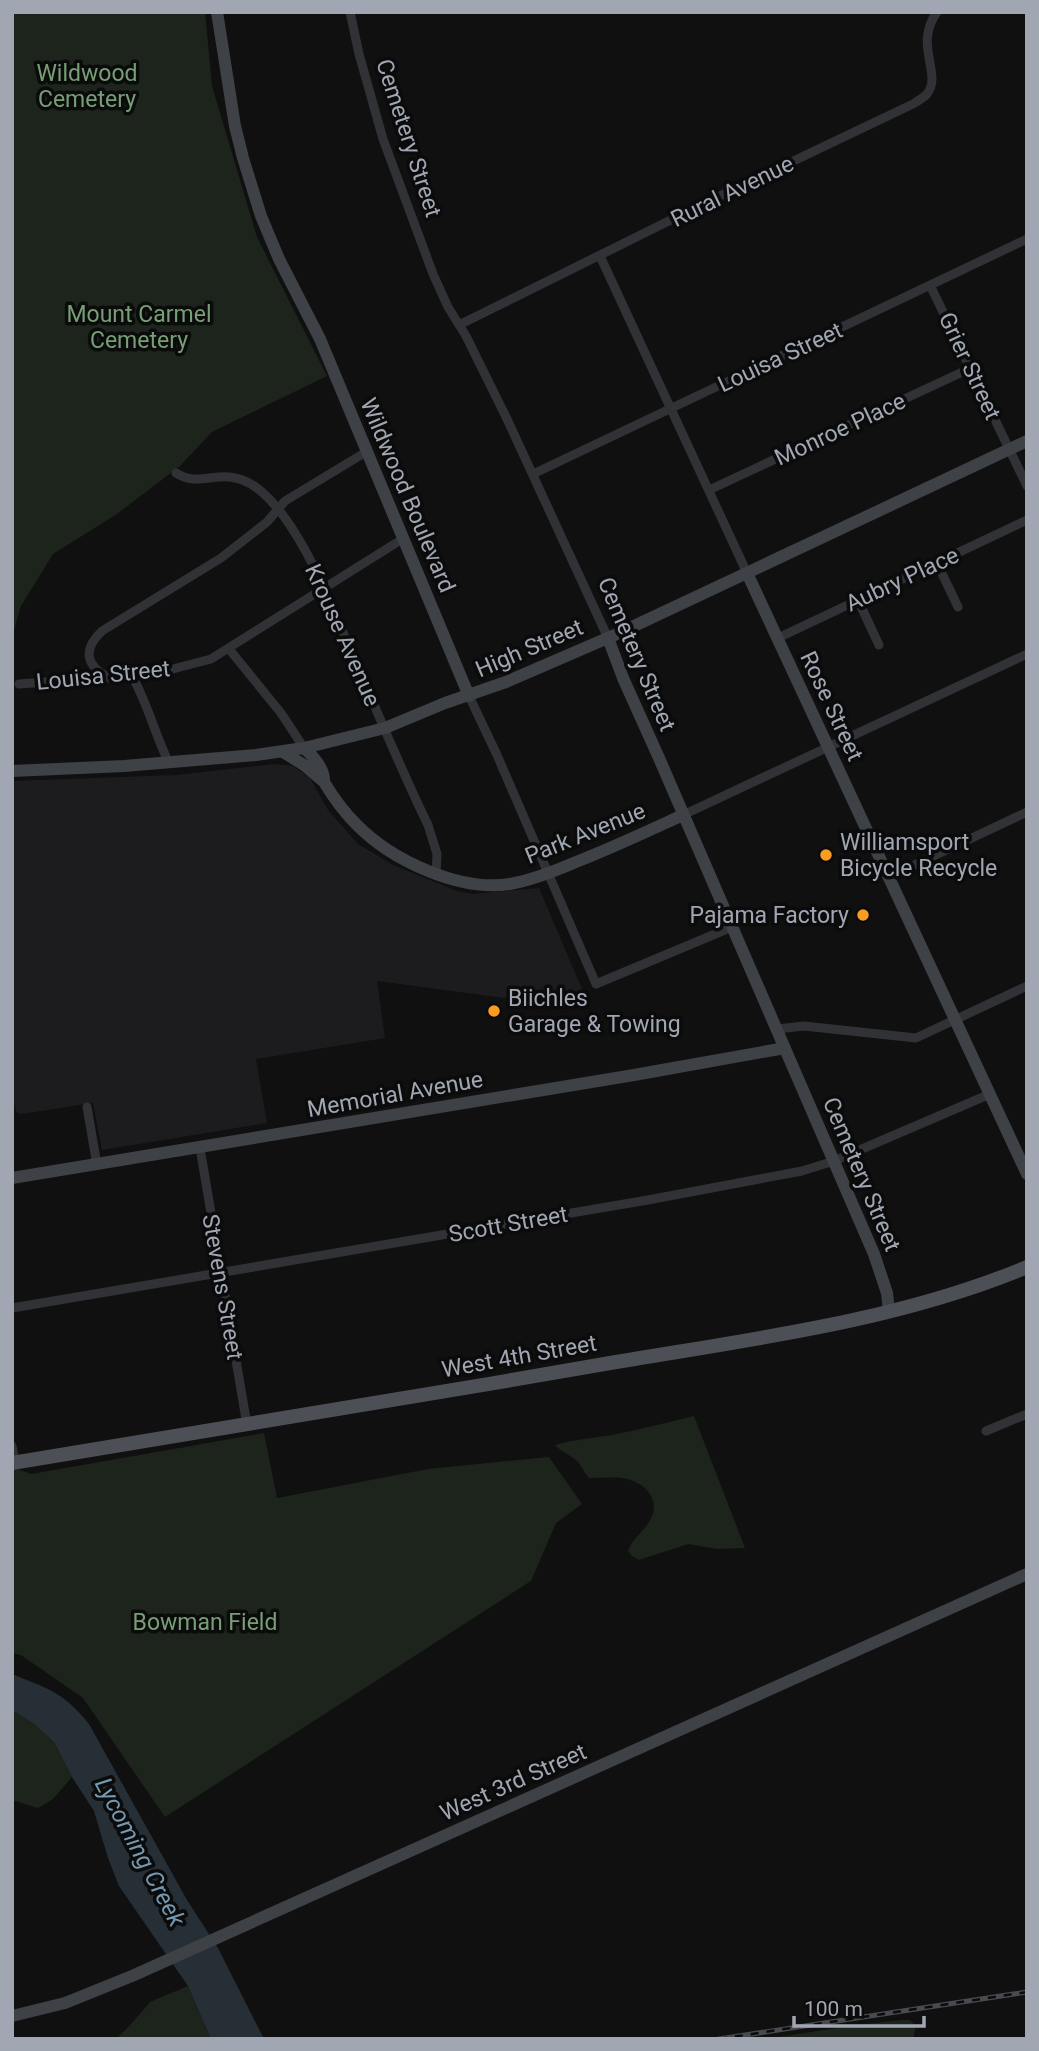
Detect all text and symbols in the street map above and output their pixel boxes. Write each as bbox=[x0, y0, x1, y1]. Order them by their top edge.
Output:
street label: Cemetery Street bbox=[370, 56, 447, 221]
park label: Wildwood Cemetery bbox=[36, 60, 138, 113]
street label: Rural Avenue bbox=[666, 150, 798, 233]
park label: Mount Carmel Cemetery bbox=[66, 301, 212, 354]
street label: Grier Street bbox=[933, 308, 1006, 424]
street label: Louisa Street bbox=[714, 317, 847, 398]
street label: Monroe Place bbox=[770, 387, 910, 472]
street label: Wildwood Boulevard bbox=[354, 394, 461, 596]
street label: Aubry Place bbox=[841, 541, 963, 617]
street label: Krouse Avenue bbox=[299, 560, 386, 710]
street label: Cemetery Street bbox=[592, 573, 681, 735]
street label: High Street bbox=[471, 614, 587, 683]
street label: Rose Street bbox=[794, 647, 869, 765]
street label: Louisa Street bbox=[35, 655, 171, 696]
street label: Park Avenue bbox=[521, 797, 649, 870]
place label: Williamsport Bicycle Recycle bbox=[840, 829, 997, 882]
marker: Williamsport Bicycle Recycle bbox=[818, 847, 834, 863]
place label: Pajama Factory bbox=[690, 902, 849, 929]
marker: Pajama Factory bbox=[855, 907, 871, 923]
place label: Biichles Garage & Towing bbox=[508, 985, 681, 1038]
marker: Biichles Garage & Towing bbox=[486, 1003, 502, 1019]
street label: Memorial Avenue bbox=[305, 1066, 485, 1123]
street label: Cemetery Street bbox=[817, 1093, 906, 1255]
street label: Scott Street bbox=[447, 1201, 570, 1248]
street label: Stevens Street bbox=[196, 1212, 249, 1362]
street label: West 4th Street bbox=[440, 1330, 599, 1383]
park label: Bowman Field bbox=[133, 1609, 277, 1636]
street label: West 3rd Street bbox=[436, 1738, 591, 1827]
water label: Lycoming Creek bbox=[89, 1773, 192, 1932]
scale bar bbox=[794, 1984, 923, 2028]
text: 100 m bbox=[804, 1997, 863, 2021]

